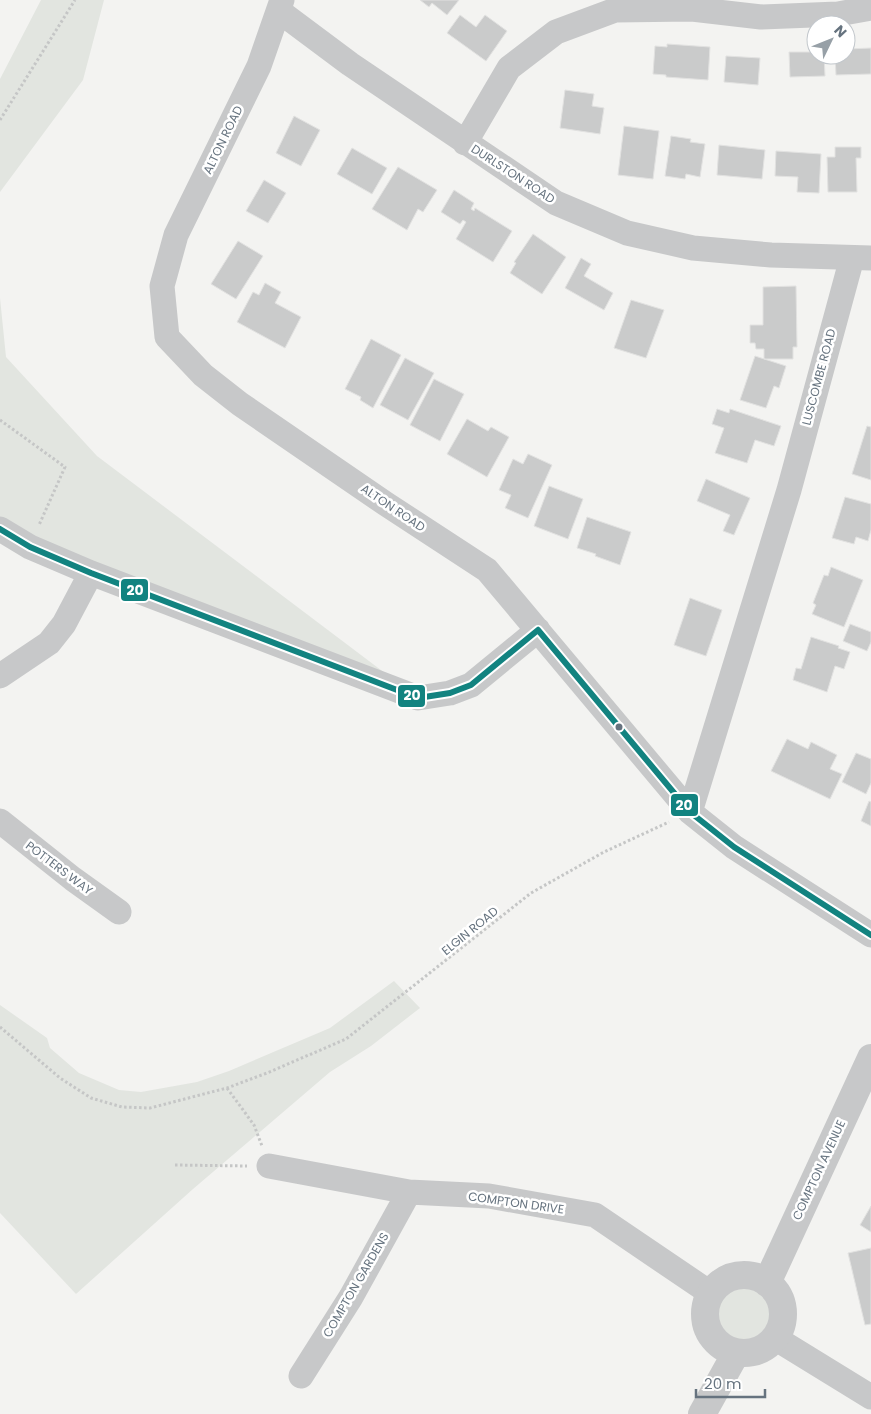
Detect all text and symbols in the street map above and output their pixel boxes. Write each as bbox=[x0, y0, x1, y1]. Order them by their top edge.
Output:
north arrow bbox=[806, 15, 856, 65]
text: N bbox=[830, 20, 851, 42]
street label: ALTON ROAD bbox=[199, 103, 246, 177]
street label: DURLSTON ROAD bbox=[468, 140, 559, 207]
street label: LUSCOMBE ROAD bbox=[797, 327, 840, 427]
street label: ALTON ROAD bbox=[358, 480, 429, 535]
line badge: 20 bbox=[120, 578, 149, 602]
text: 20 bbox=[126, 580, 144, 600]
line badge: 20 bbox=[397, 684, 426, 708]
text: 20 bbox=[403, 685, 421, 705]
unlabelled marker bbox=[614, 722, 624, 732]
line badge: 20 bbox=[670, 793, 699, 817]
text: 20 bbox=[675, 795, 693, 815]
street label: POTTERS WAY bbox=[22, 837, 96, 898]
street label: ELGIN ROAD bbox=[438, 902, 502, 959]
street label: COMPTON AVENUE bbox=[788, 1117, 849, 1223]
street label: COMPTON DRIVE bbox=[467, 1187, 565, 1218]
street label: COMPTON GARDENS bbox=[319, 1229, 393, 1340]
scale bar bbox=[696, 1366, 765, 1398]
text: 20 m bbox=[704, 1373, 742, 1394]

